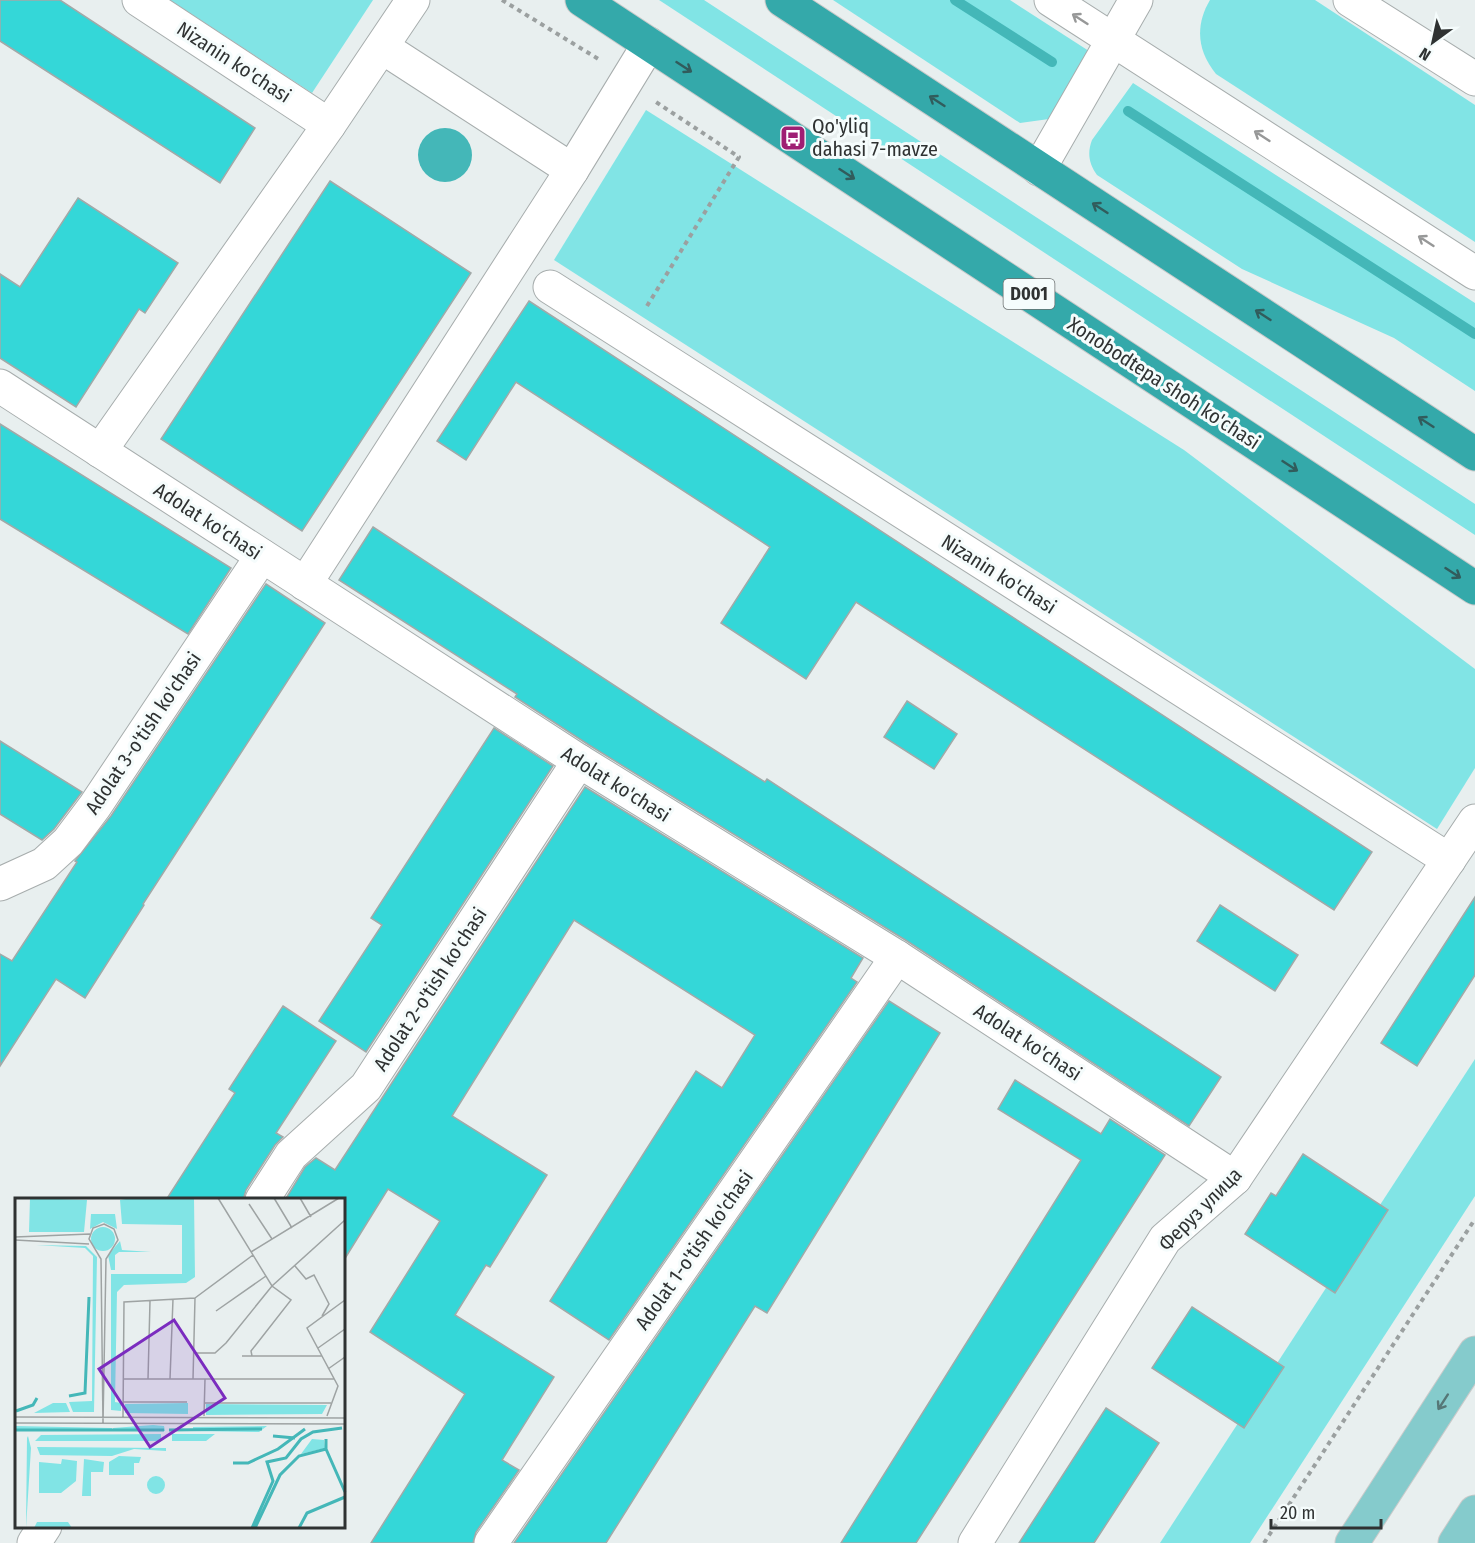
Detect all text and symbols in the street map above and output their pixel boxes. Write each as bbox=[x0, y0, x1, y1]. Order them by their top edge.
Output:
north arrow bbox=[1403, 12, 1463, 72]
one-way arrow bbox=[1072, 13, 1089, 25]
street label: Nizanin ko'chasi bbox=[172, 16, 296, 108]
text: N bbox=[1416, 44, 1434, 65]
one-way arrow bbox=[675, 61, 692, 73]
one-way arrow bbox=[928, 95, 945, 108]
place label: Qo'yliq dahasi 7-mavze bbox=[812, 114, 938, 161]
bus stop icon: Qo'yliq dahasi 7-mavze bbox=[778, 123, 808, 153]
one-way arrow bbox=[1253, 129, 1270, 142]
one-way arrow bbox=[838, 168, 854, 180]
one-way arrow bbox=[1092, 202, 1108, 214]
one-way arrow bbox=[1418, 235, 1435, 247]
road number: D001 bbox=[1004, 279, 1054, 309]
one-way arrow bbox=[1255, 309, 1272, 321]
street label: Xonobodtepa shoh ko'chasi bbox=[1063, 312, 1265, 454]
one-way arrow bbox=[1418, 415, 1435, 427]
one-way arrow bbox=[1281, 460, 1298, 472]
street label: Adolat ko'chasi bbox=[150, 477, 266, 565]
street label: Nizanin ko'chasi bbox=[937, 529, 1061, 619]
one-way arrow bbox=[1444, 568, 1461, 580]
street label: Adolat 3-o'tish ko'chasi bbox=[80, 648, 206, 818]
street label: Adolat ko'chasi bbox=[557, 741, 675, 827]
street label: Adolat 2-o'tish ko'chasi bbox=[368, 903, 492, 1075]
street label: Adolat ko'chasi bbox=[970, 998, 1086, 1086]
street label: Феруз улица bbox=[1153, 1162, 1247, 1256]
street label: Adolat 1-o'tish ko'chasi bbox=[630, 1166, 758, 1334]
inset map bbox=[15, 1198, 345, 1528]
one-way arrow bbox=[1437, 1393, 1449, 1410]
scale bar bbox=[1271, 1492, 1380, 1530]
text: 20 m bbox=[1280, 1502, 1315, 1524]

